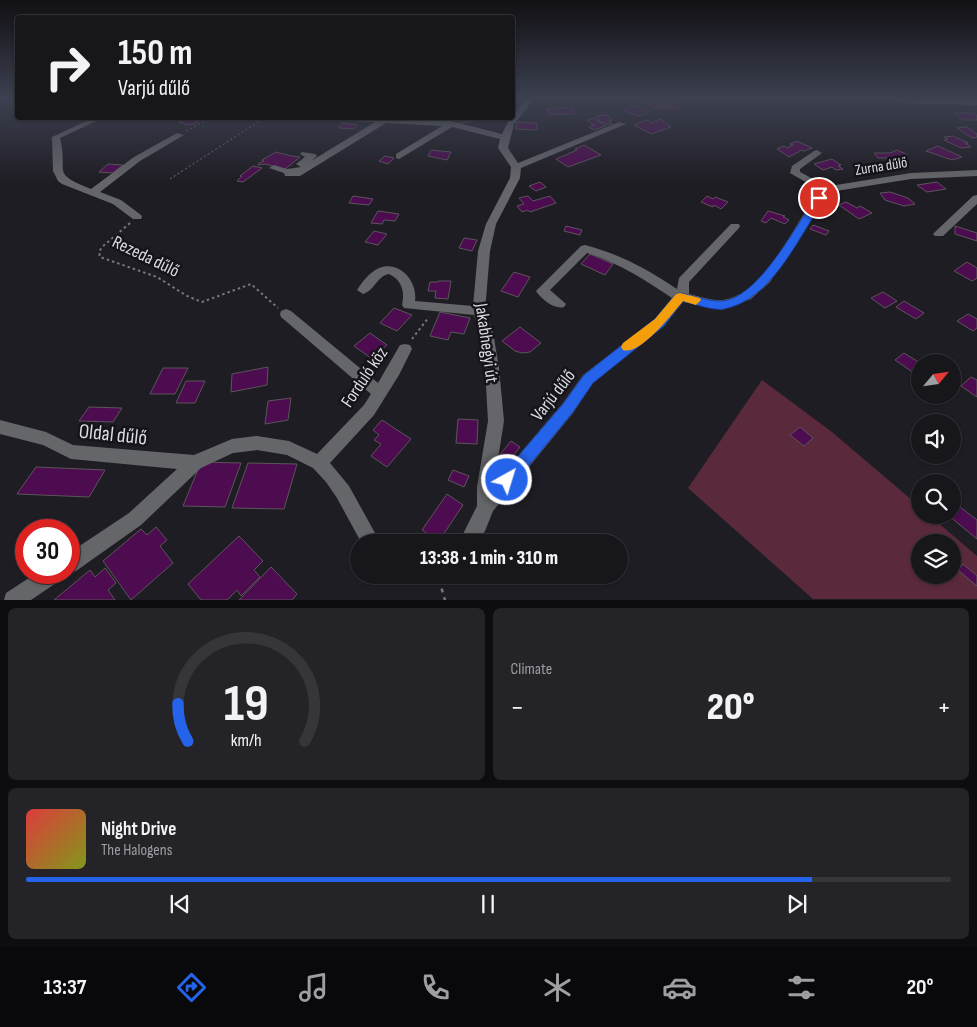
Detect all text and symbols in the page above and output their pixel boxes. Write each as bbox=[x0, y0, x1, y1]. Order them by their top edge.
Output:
text: 150 m bbox=[118, 32, 192, 75]
icon: right bbox=[35, 35, 100, 100]
text: Varjú dűlő bbox=[118, 75, 190, 102]
street label: Zurna dűlő bbox=[854, 153, 909, 180]
pin bbox=[798, 177, 840, 219]
icon: arrive bbox=[805, 184, 833, 212]
street label: Rezeda dűlő bbox=[109, 231, 183, 282]
street label: Jakabhegyi út bbox=[470, 301, 503, 385]
street label: Forduló köz bbox=[337, 343, 392, 411]
north arrow bbox=[911, 354, 961, 404]
map controls bbox=[911, 354, 961, 584]
street label: Varjú dűlő bbox=[527, 366, 580, 425]
button: sound bbox=[911, 414, 961, 464]
street label: Oldal dűlő bbox=[78, 418, 148, 451]
position arrow bbox=[480, 453, 532, 505]
button: search bbox=[911, 474, 961, 524]
speed limit sign: 30 bbox=[15, 519, 80, 584]
button: layers bbox=[911, 534, 961, 584]
text: 13:38 · 1 min · 310 m bbox=[420, 547, 558, 570]
text: Climate bbox=[511, 660, 552, 679]
text: 19 bbox=[224, 673, 269, 736]
text: 20° bbox=[707, 685, 755, 730]
text: − bbox=[511, 691, 524, 724]
text: + bbox=[937, 691, 951, 724]
text: km/h bbox=[231, 730, 262, 751]
text: Night Drive bbox=[101, 818, 176, 841]
text: The Halogens bbox=[101, 841, 172, 860]
icon: previous bbox=[166, 890, 194, 918]
icon: pause bbox=[474, 890, 502, 918]
icon: next bbox=[783, 890, 811, 918]
icon: directions bbox=[174, 970, 209, 1005]
icon: music bbox=[296, 970, 331, 1005]
icon: phone bbox=[418, 970, 453, 1005]
icon: climate bbox=[540, 970, 575, 1005]
icon: car bbox=[662, 970, 697, 1005]
icon: filters bbox=[784, 970, 819, 1005]
text: 13:37 bbox=[44, 974, 86, 1001]
text: 20° bbox=[906, 974, 933, 1001]

